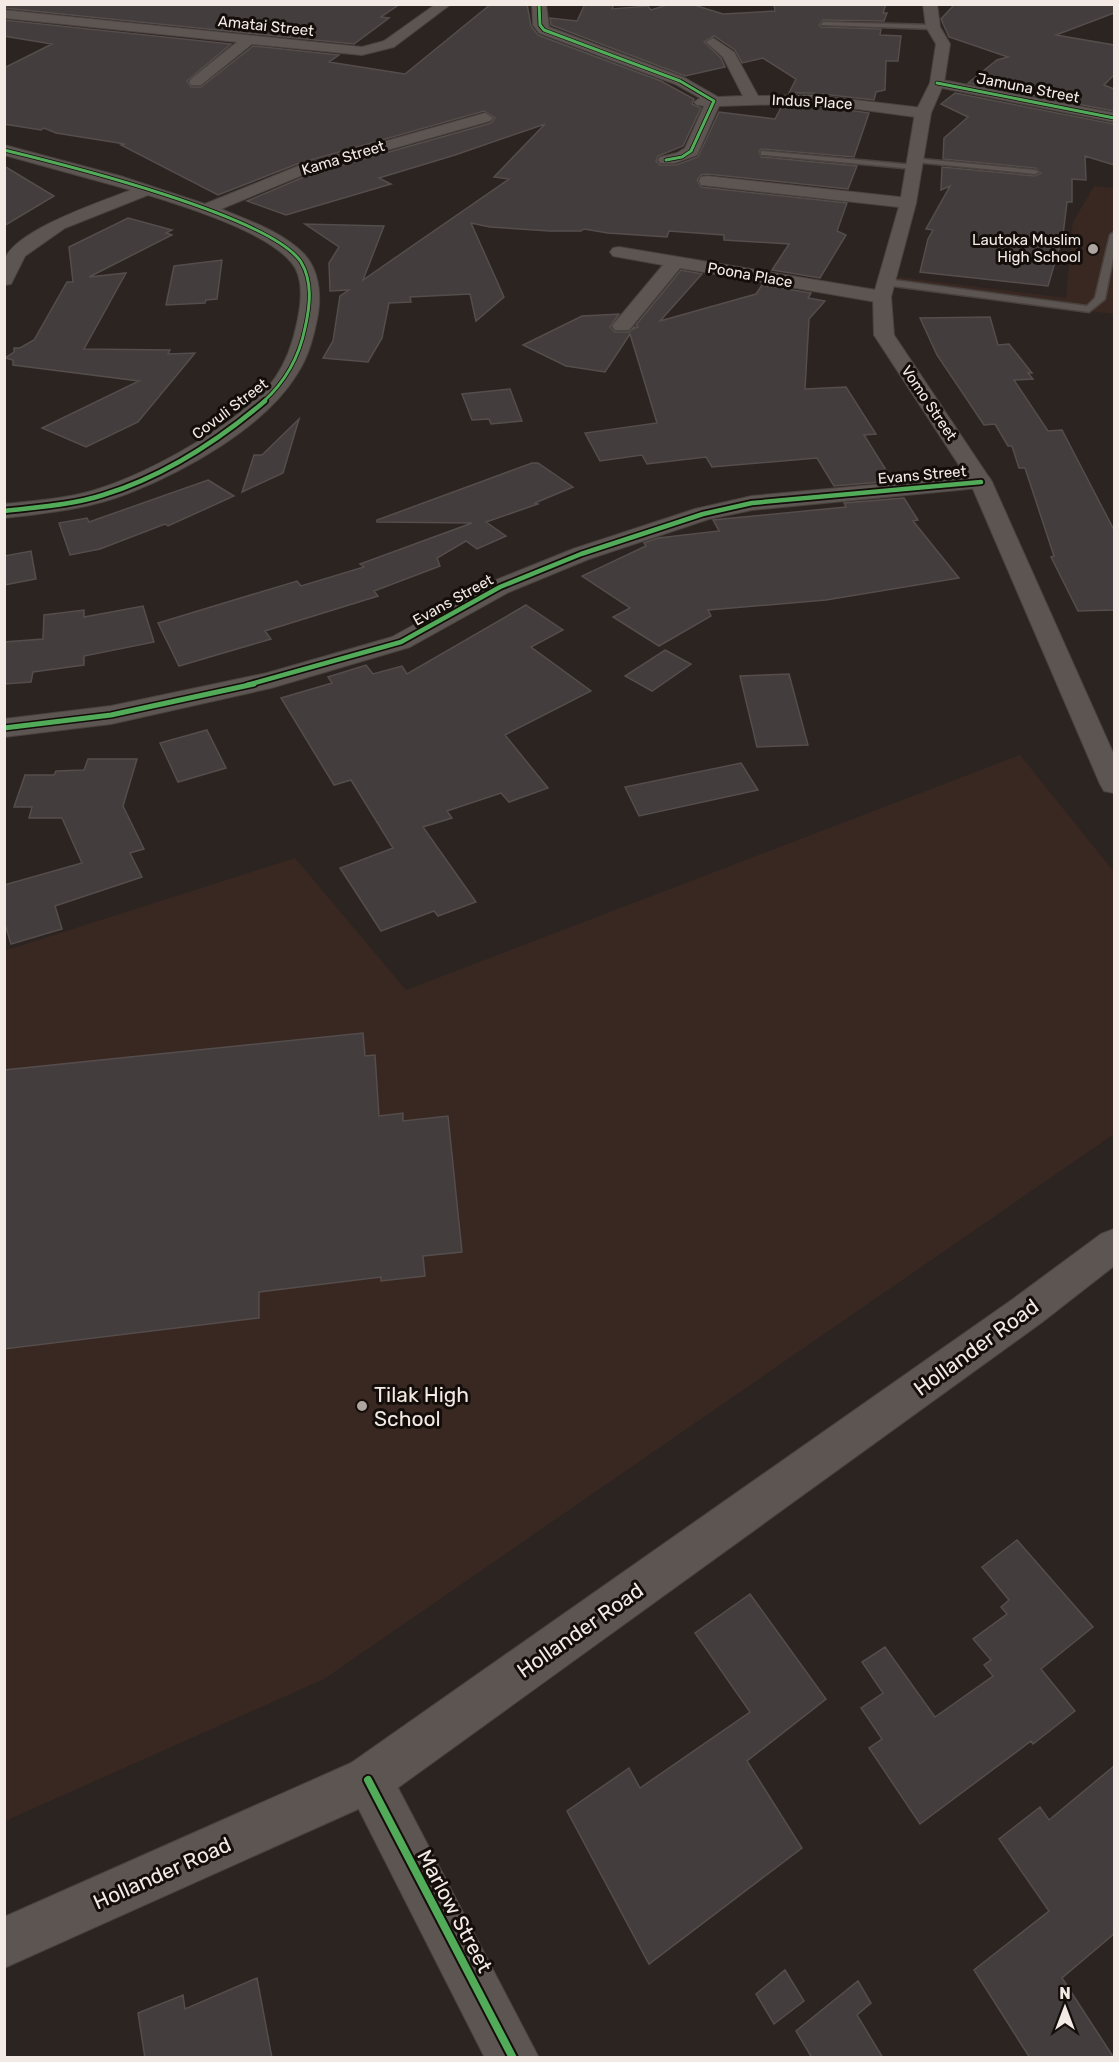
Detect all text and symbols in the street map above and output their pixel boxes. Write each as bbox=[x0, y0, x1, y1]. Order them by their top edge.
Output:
street label: Amatai Street bbox=[217, 12, 315, 40]
street label: Jamuna Street bbox=[975, 69, 1081, 107]
street label: Indus Place bbox=[771, 91, 853, 113]
street label: Kama Street bbox=[299, 137, 387, 179]
place label: Lautoka Muslim High School bbox=[972, 231, 1081, 266]
marker: Lautoka Muslim High School bbox=[1086, 242, 1100, 256]
street label: Poona Place bbox=[706, 259, 794, 291]
street label: Vomo Street bbox=[897, 362, 961, 444]
street label: Covuli Street bbox=[189, 375, 271, 443]
street label: Evans Street bbox=[877, 462, 967, 488]
street label: Evans Street bbox=[410, 571, 496, 629]
street label: Hollander Road bbox=[909, 1293, 1043, 1401]
place label: Tilak High School bbox=[374, 1382, 469, 1431]
marker: Tilak High School bbox=[355, 1399, 369, 1413]
street label: Hollander Road bbox=[512, 1577, 648, 1683]
street label: Hollander Road bbox=[89, 1831, 235, 1915]
street label: Marlow Street bbox=[412, 1845, 498, 1977]
north arrow bbox=[1035, 1978, 1095, 2038]
text: N bbox=[1059, 1984, 1071, 2003]

